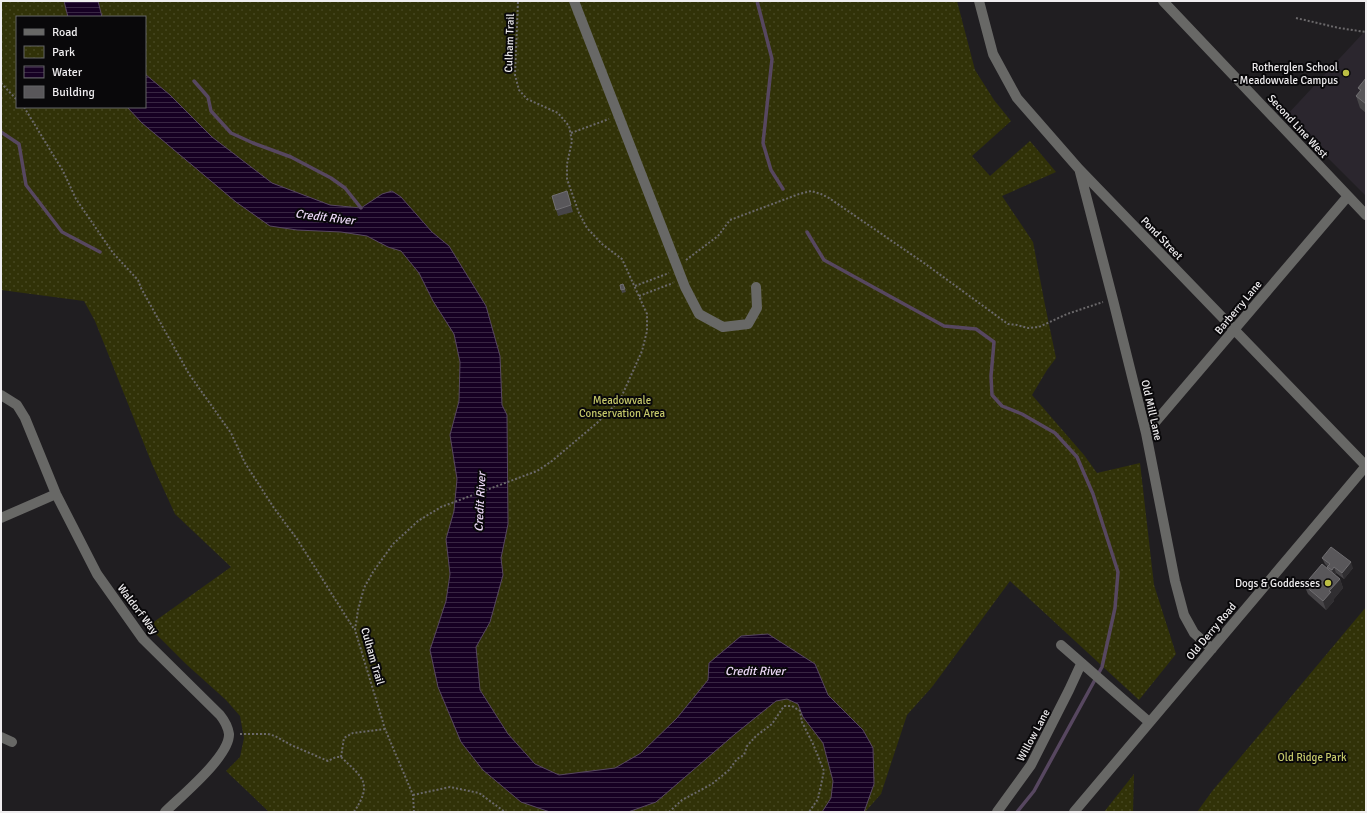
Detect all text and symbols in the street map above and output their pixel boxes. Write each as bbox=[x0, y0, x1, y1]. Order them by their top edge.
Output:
street label: Culham Trail bbox=[502, 13, 517, 73]
legend bbox=[16, 16, 146, 108]
text: Road bbox=[52, 25, 78, 40]
text: Park bbox=[52, 45, 75, 60]
place label: Rotherglen School - Meadowvale Campus bbox=[1233, 61, 1338, 87]
text: Water bbox=[52, 65, 83, 80]
marker: Rotherglen School - Meadowvale Campus bbox=[1341, 68, 1351, 78]
text: Building bbox=[52, 85, 95, 100]
street label: Second Line West bbox=[1265, 92, 1331, 161]
water label: Credit River bbox=[294, 206, 357, 229]
street label: Pond Street bbox=[1138, 214, 1185, 263]
street label: Barberry Lane bbox=[1212, 278, 1265, 337]
street label: Old Mill Lane bbox=[1138, 378, 1165, 442]
park label: Meadowvale Conservation Area bbox=[579, 394, 665, 420]
water label: Credit River bbox=[471, 470, 490, 532]
place label: Dogs & Goddesses bbox=[1235, 577, 1320, 590]
marker: Dogs & Goddesses bbox=[1323, 578, 1333, 588]
street label: Waldorf Way bbox=[115, 582, 161, 638]
street label: Old Derry Road bbox=[1184, 600, 1239, 663]
street label: Culham Trail bbox=[358, 626, 387, 686]
water label: Credit River bbox=[725, 664, 787, 679]
street label: Willow Lane bbox=[1014, 707, 1053, 764]
park label: Old Ridge Park bbox=[1278, 751, 1347, 764]

